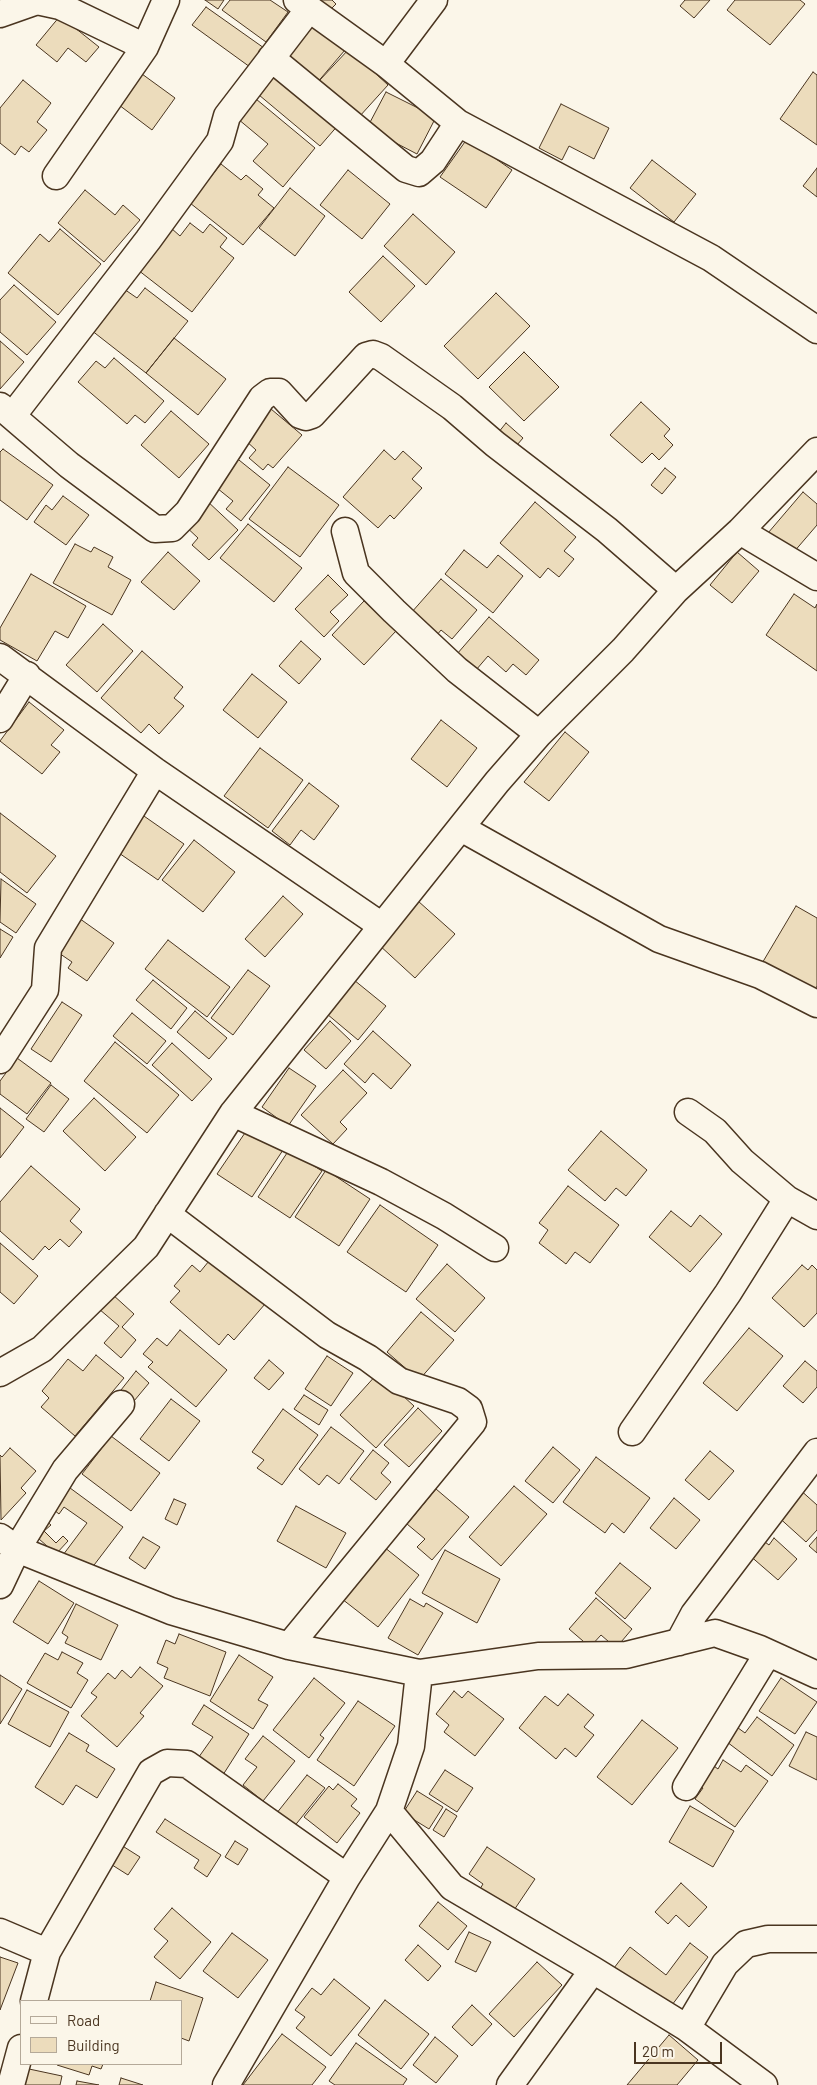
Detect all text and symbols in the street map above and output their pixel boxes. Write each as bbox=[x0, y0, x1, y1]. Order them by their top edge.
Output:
legend bbox=[20, 2000, 182, 2065]
text: Road bbox=[67, 2011, 100, 2029]
scale bar bbox=[637, 2032, 724, 2064]
text: Building bbox=[67, 2036, 120, 2054]
text: 20 m bbox=[642, 2042, 674, 2060]

